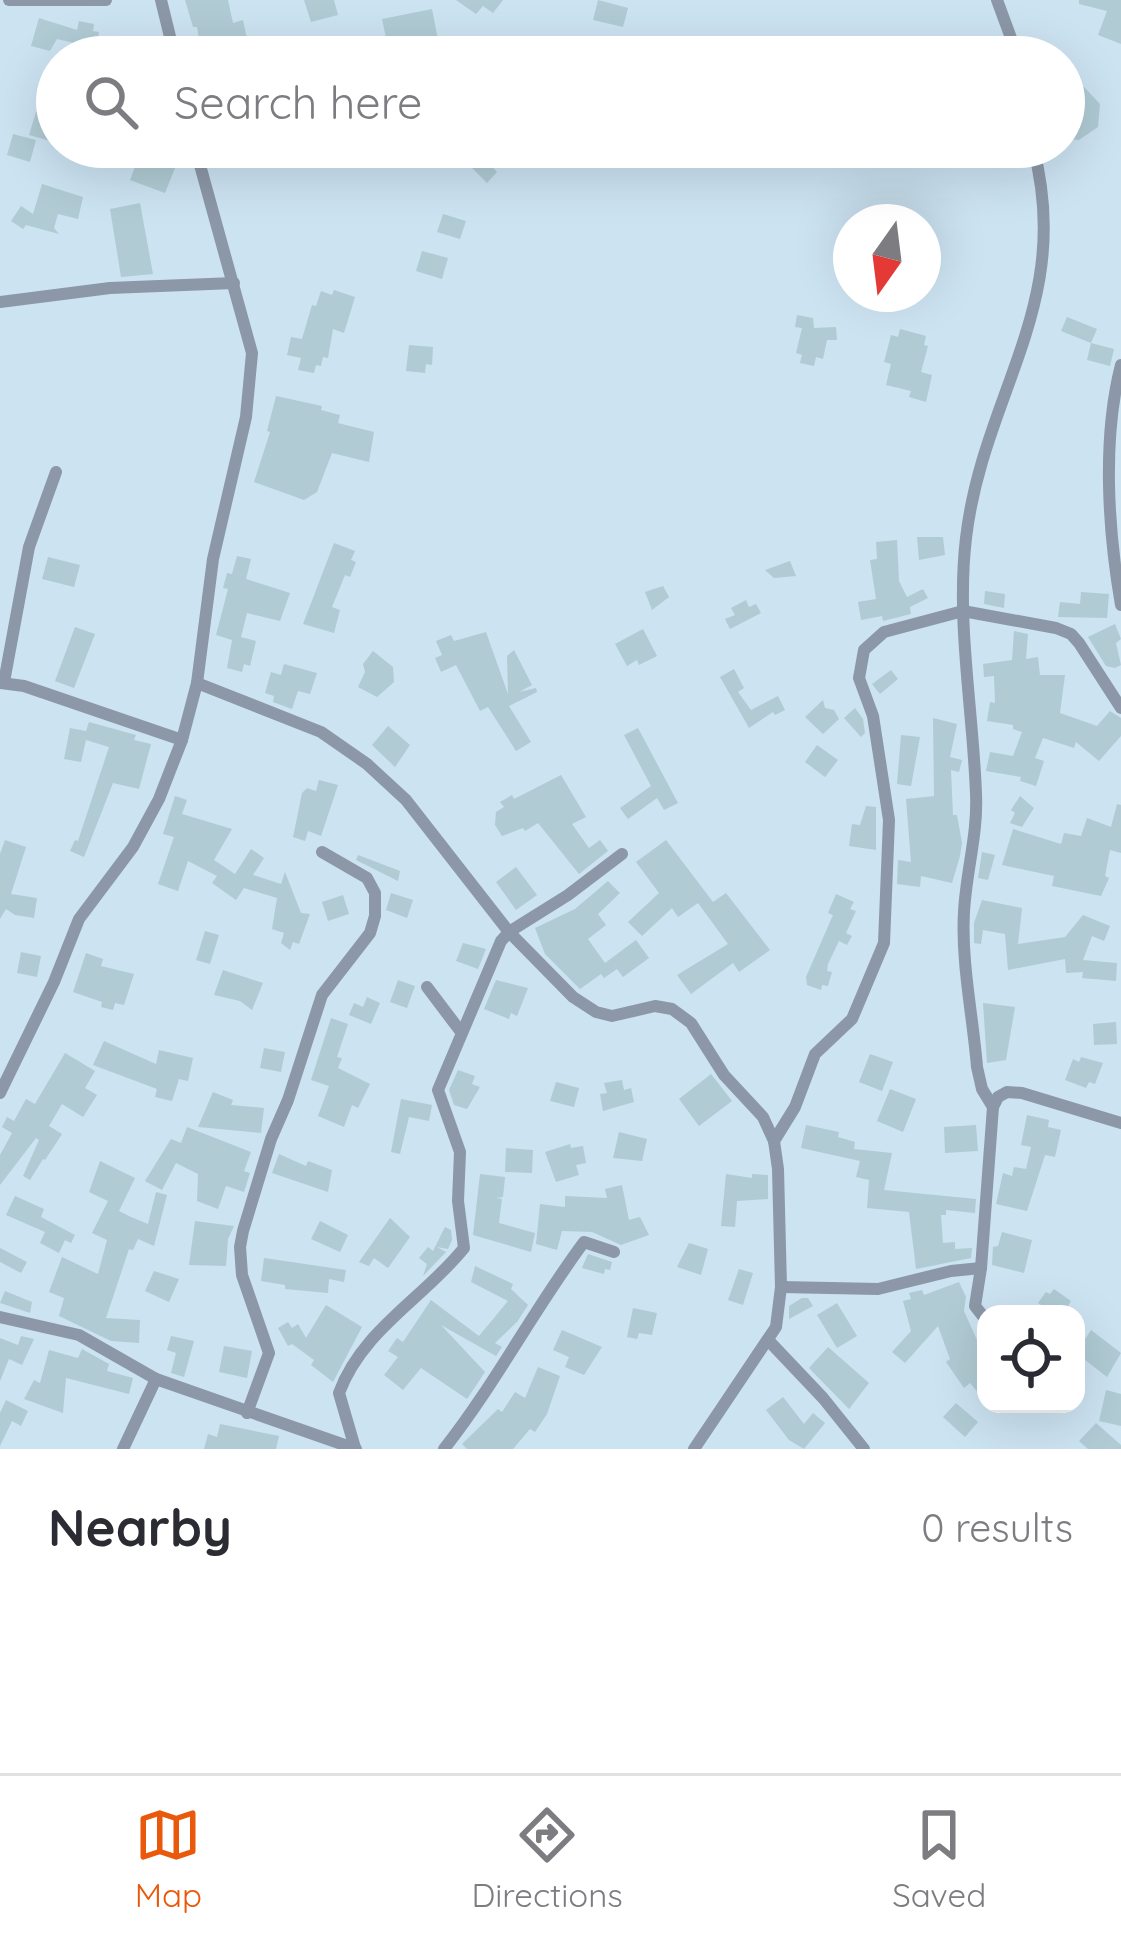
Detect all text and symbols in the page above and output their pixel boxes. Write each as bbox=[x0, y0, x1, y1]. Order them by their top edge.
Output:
search box bbox=[36, 36, 1085, 168]
icon: search bbox=[78, 69, 144, 135]
text: Search here bbox=[174, 74, 422, 130]
north arrow bbox=[833, 204, 941, 312]
map controls bbox=[977, 1305, 1085, 1413]
button: locate bbox=[977, 1305, 1085, 1413]
text: Nearby bbox=[48, 1495, 232, 1559]
text: 0 results bbox=[921, 1503, 1073, 1552]
tab: Map bbox=[135, 1802, 202, 1915]
tab: Directions bbox=[471, 1802, 623, 1915]
tab: Saved bbox=[892, 1802, 986, 1915]

